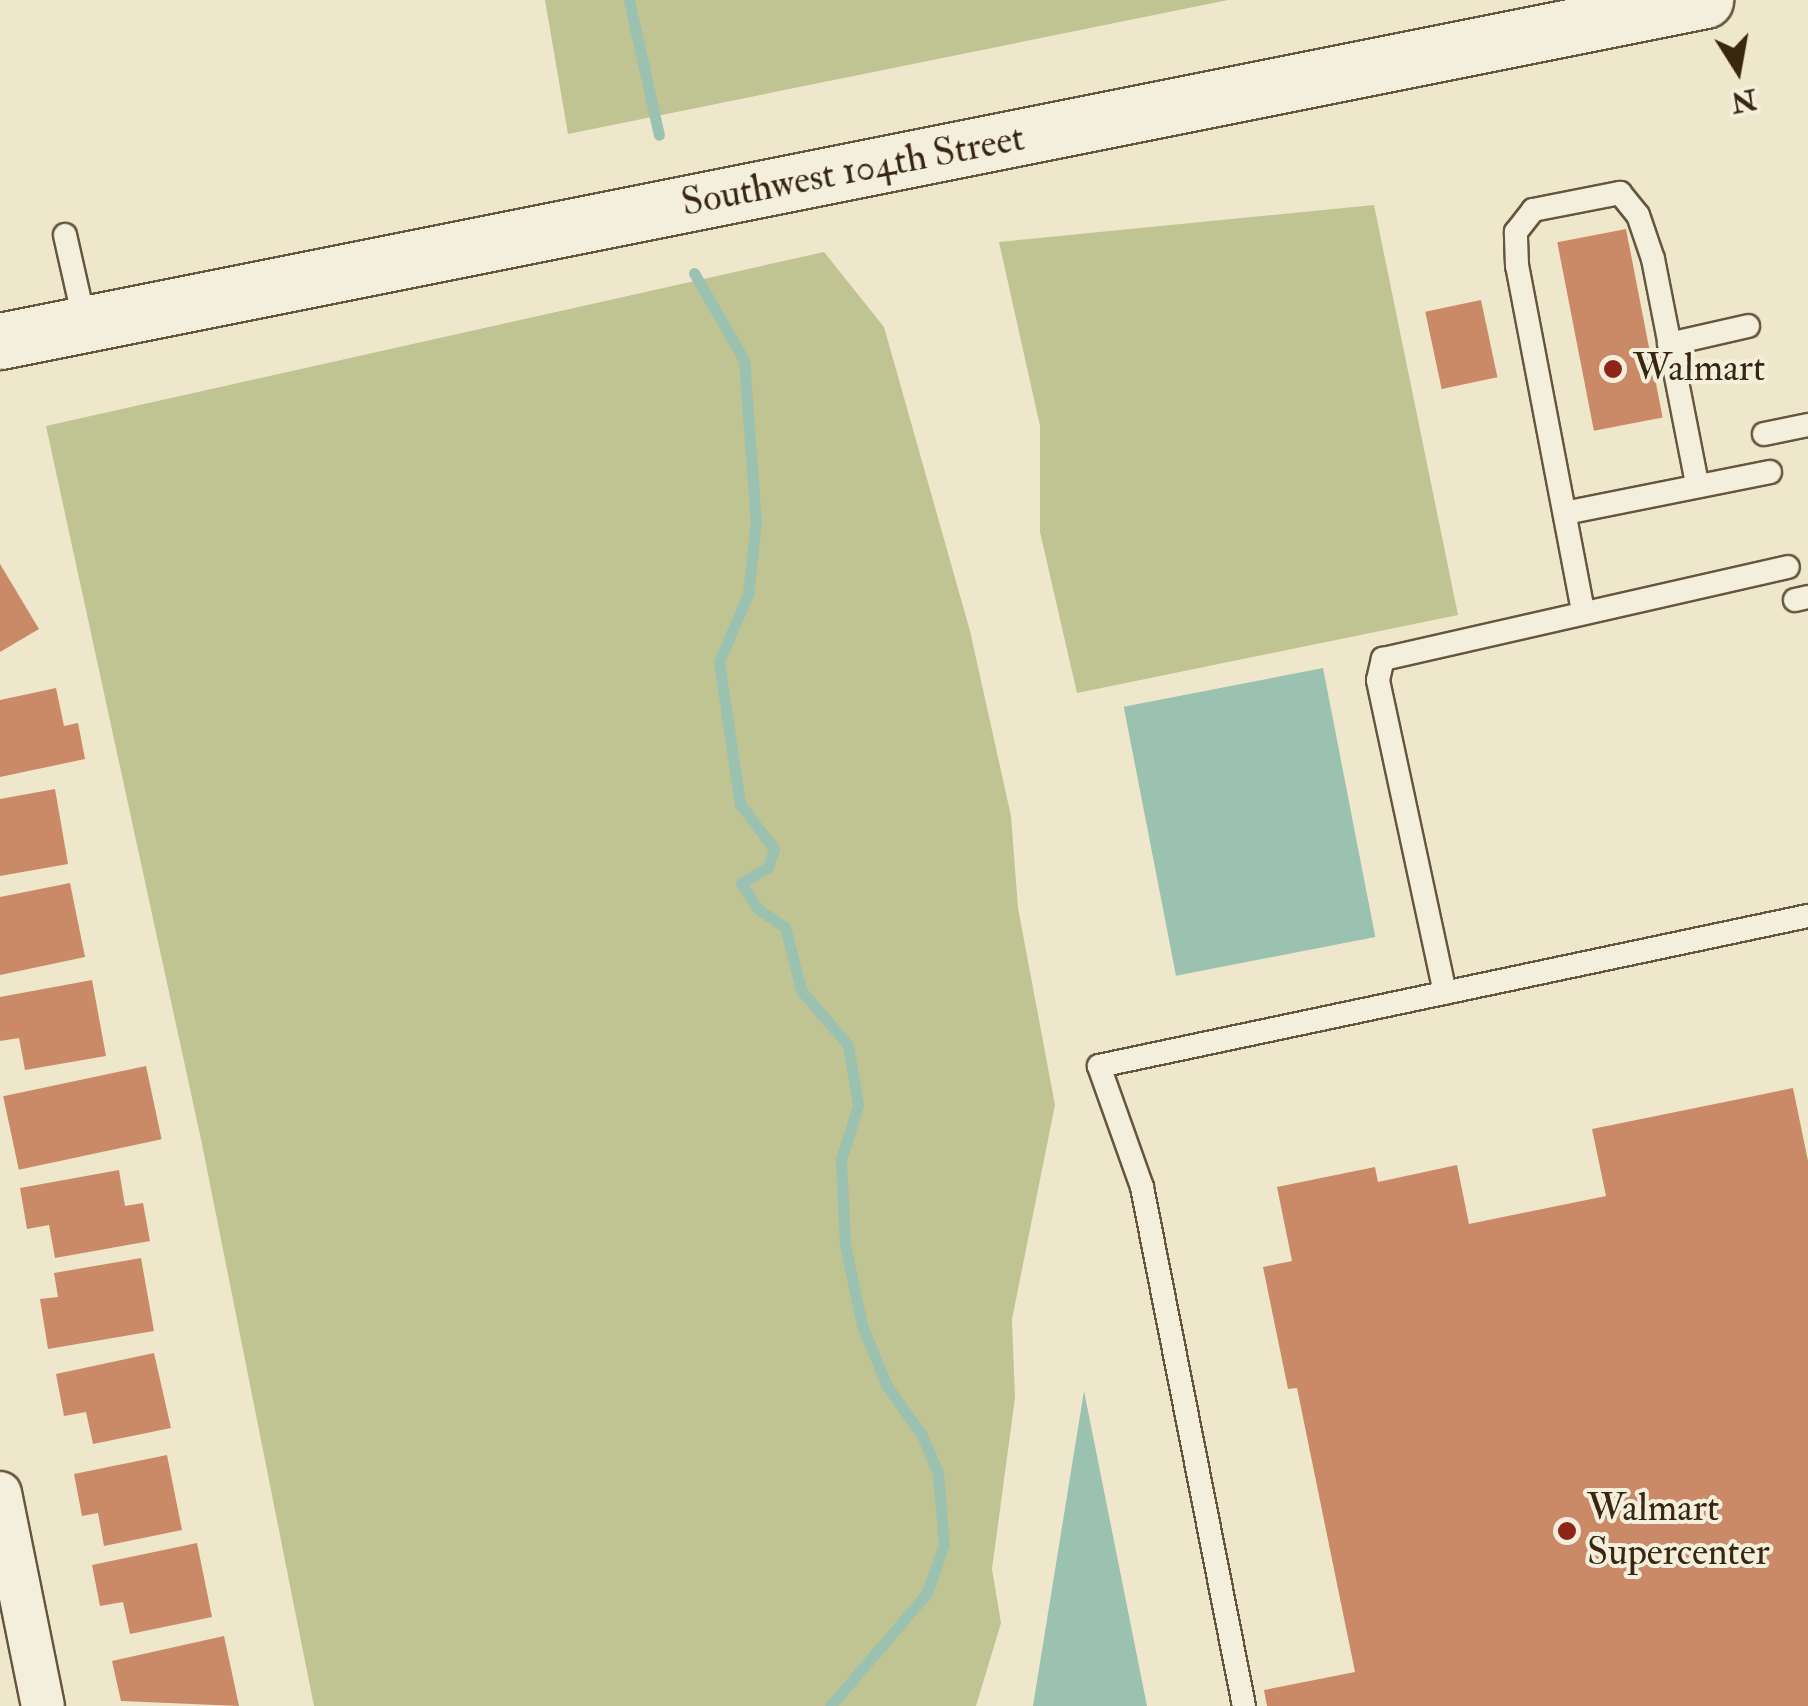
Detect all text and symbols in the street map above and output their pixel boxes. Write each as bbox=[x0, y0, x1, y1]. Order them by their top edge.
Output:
north arrow bbox=[1688, 20, 1788, 120]
text: N bbox=[1728, 80, 1759, 120]
street label: Southwest 104th Street bbox=[678, 115, 1028, 227]
place label: Walmart bbox=[1633, 346, 1765, 392]
marker: Walmart bbox=[1602, 358, 1624, 380]
place label: Walmart Supercenter bbox=[1587, 1486, 1770, 1576]
marker: Walmart Supercenter bbox=[1556, 1520, 1578, 1542]

